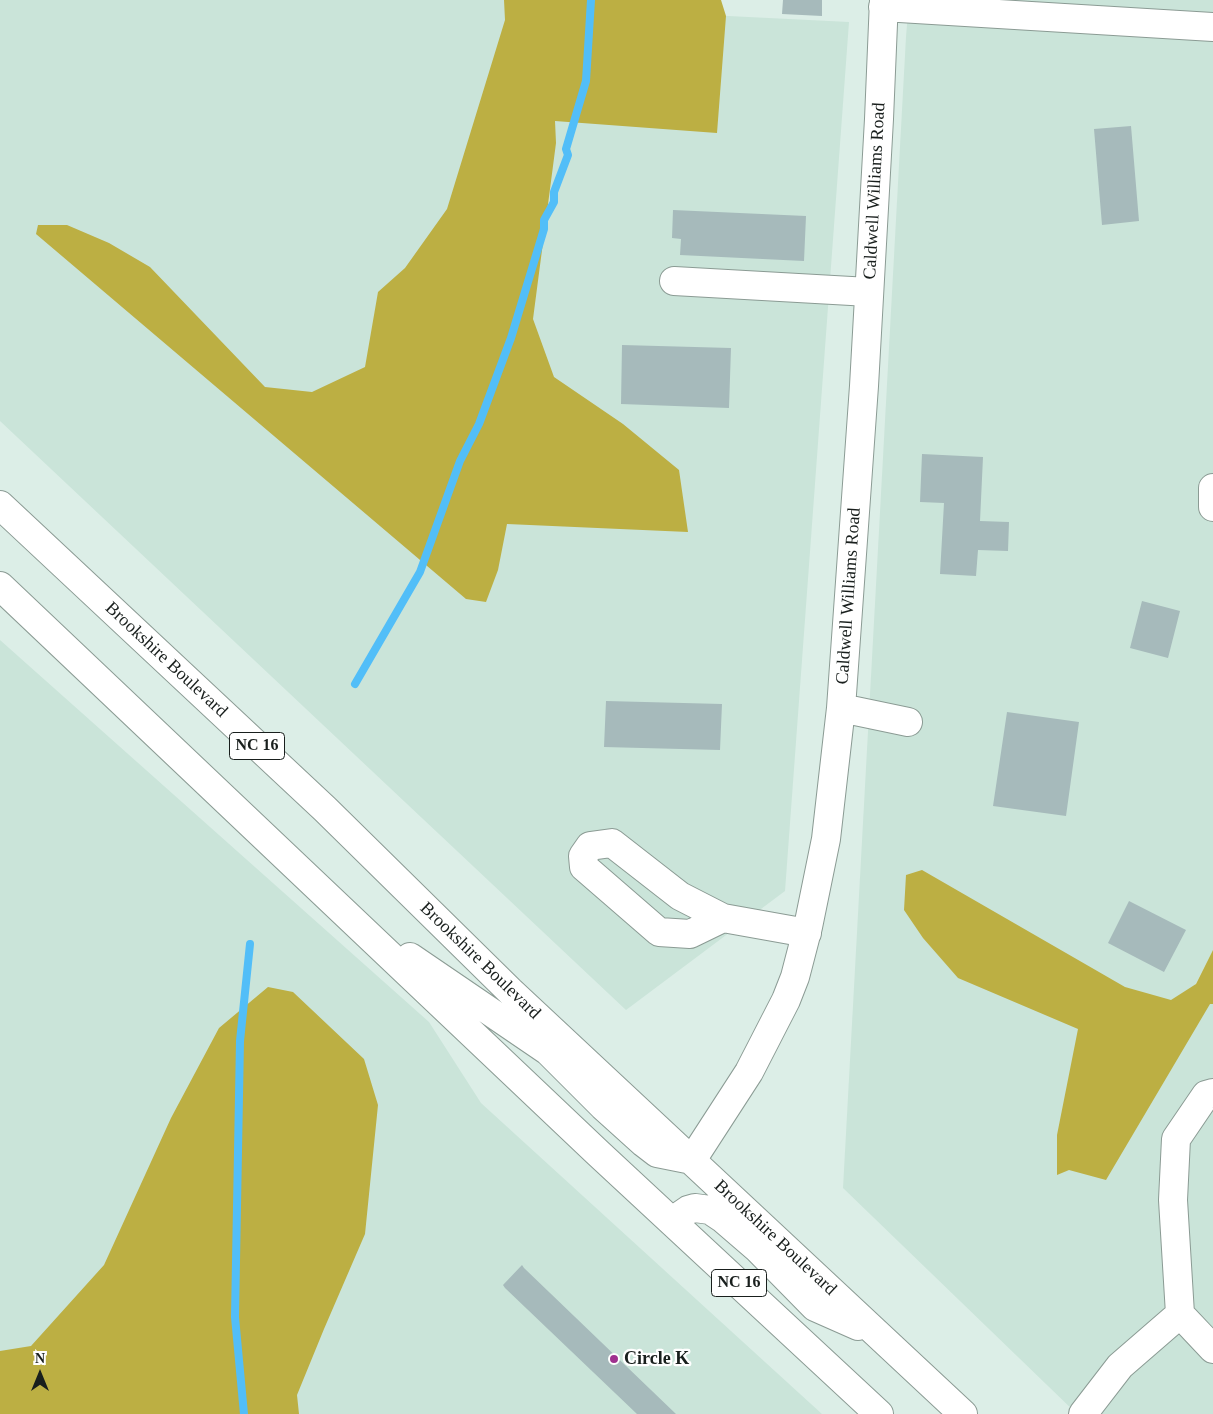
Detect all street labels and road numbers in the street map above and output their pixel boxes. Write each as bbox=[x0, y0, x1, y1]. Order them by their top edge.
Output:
street label: Caldwell Williams Road bbox=[860, 102, 890, 280]
street label: Caldwell Williams Road bbox=[832, 507, 866, 685]
street label: Brookshire Boulevard bbox=[100, 598, 232, 722]
road number: NC 16 bbox=[230, 732, 284, 759]
street label: Brookshire Boulevard bbox=[415, 898, 545, 1024]
street label: Brookshire Boulevard bbox=[709, 1176, 841, 1300]
road number: NC 16 bbox=[712, 1270, 766, 1296]

